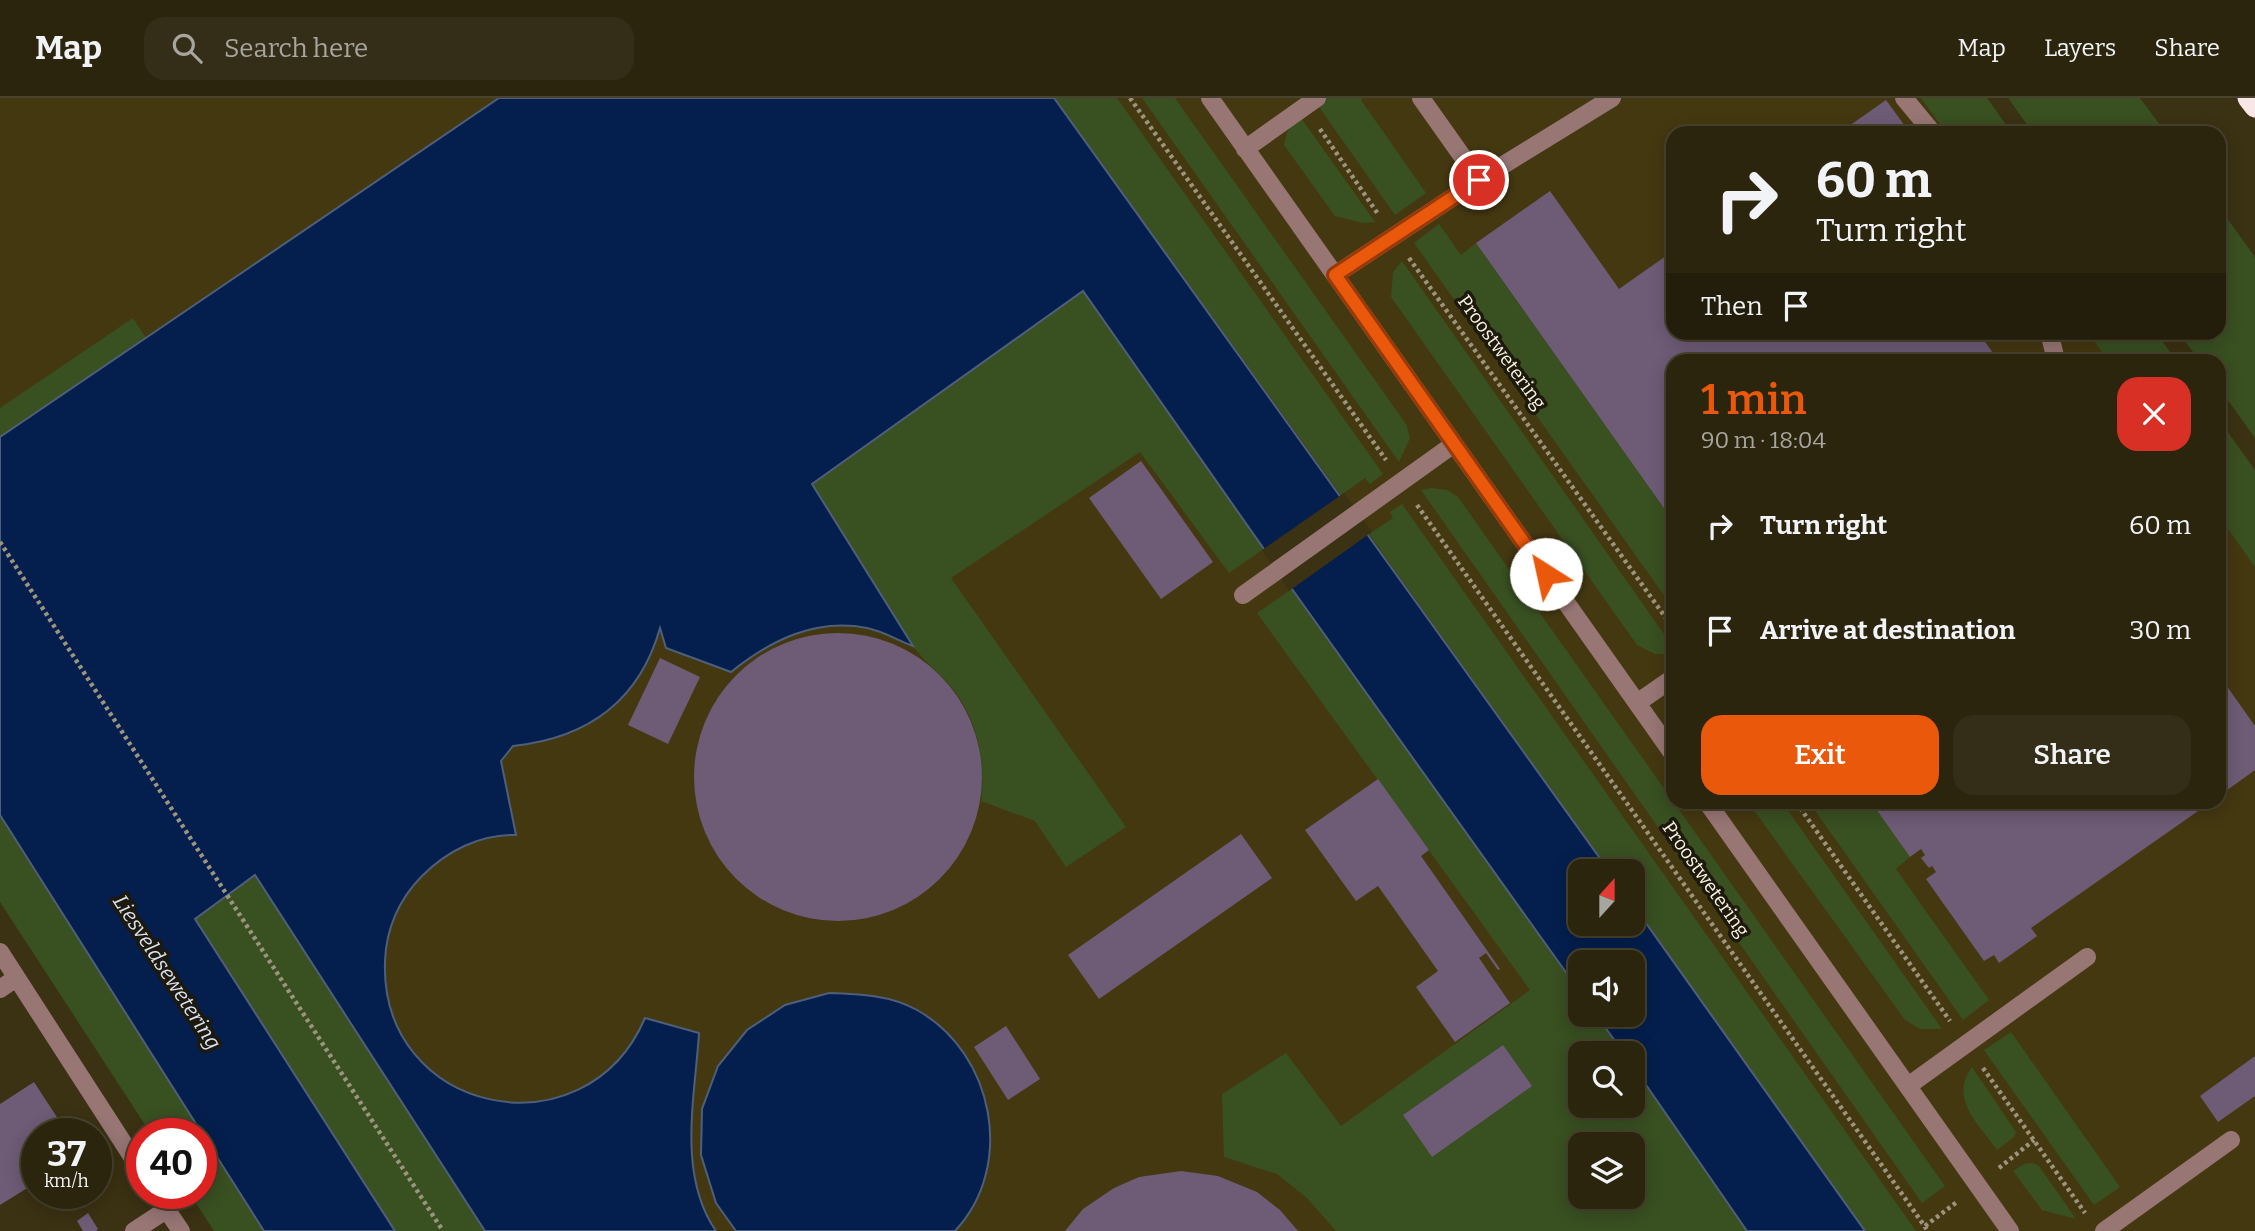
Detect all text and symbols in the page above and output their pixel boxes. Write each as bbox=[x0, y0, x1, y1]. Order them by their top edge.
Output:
search box bbox=[144, 17, 634, 80]
text: Map bbox=[35, 28, 102, 68]
icon: search bbox=[168, 29, 206, 67]
text: Search here bbox=[224, 33, 368, 64]
text: Map bbox=[1958, 34, 2006, 62]
text: Layers bbox=[2044, 34, 2116, 62]
text: Share bbox=[2154, 34, 2220, 62]
pin bbox=[1449, 150, 1509, 210]
text: 60 m bbox=[1816, 151, 1932, 210]
icon: right bbox=[1701, 154, 1792, 245]
icon: arrive bbox=[1460, 161, 1498, 199]
text: Turn right bbox=[1816, 211, 1967, 249]
icon: arrive bbox=[1777, 287, 1815, 325]
street label: Proostwetering bbox=[1453, 290, 1551, 414]
text: Then bbox=[1701, 291, 1763, 322]
text: 1 min bbox=[1701, 375, 1807, 425]
button: close bbox=[2117, 377, 2191, 451]
text: 90 m · 18:04 bbox=[1701, 426, 1826, 454]
icon: right bbox=[1701, 507, 1739, 545]
text: Turn right bbox=[1760, 510, 1887, 541]
text: 60 m bbox=[2129, 510, 2191, 541]
position arrow bbox=[1509, 537, 1583, 611]
icon: arrive bbox=[1701, 612, 1739, 650]
text: Arrive at destination bbox=[1760, 615, 2015, 646]
text: 30 m bbox=[2130, 615, 2191, 646]
button: Exit bbox=[1701, 715, 1939, 795]
button: Share bbox=[1953, 715, 2191, 795]
street label: Proostwetering bbox=[1658, 817, 1754, 941]
north arrow bbox=[1568, 859, 1645, 936]
map controls bbox=[1568, 859, 1645, 1209]
water label: Liesveldsewetering bbox=[107, 890, 227, 1054]
button: sound bbox=[1568, 950, 1645, 1027]
button: search bbox=[1568, 1041, 1645, 1118]
speed limit sign: 40 bbox=[126, 1118, 217, 1209]
button: layers bbox=[1568, 1132, 1645, 1209]
text: 37 bbox=[47, 1133, 86, 1175]
text: km/h bbox=[44, 1170, 89, 1192]

